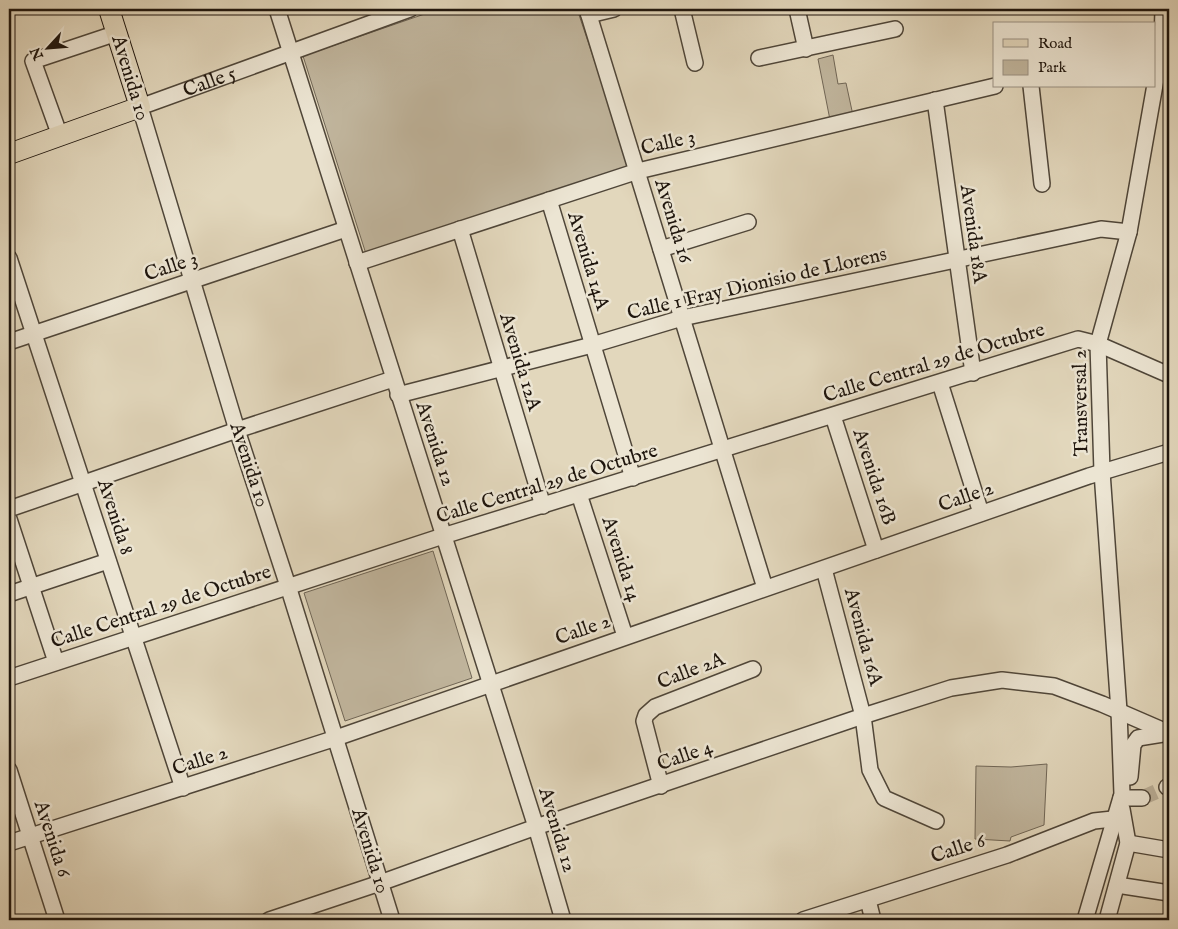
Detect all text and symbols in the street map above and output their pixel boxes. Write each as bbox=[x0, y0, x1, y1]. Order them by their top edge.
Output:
north arrow bbox=[22, 22, 72, 72]
legend bbox=[993, 22, 1156, 88]
street label: Avenida 10 bbox=[105, 31, 155, 124]
text: Road bbox=[1038, 34, 1073, 53]
text: N bbox=[26, 44, 48, 64]
text: Park bbox=[1038, 58, 1068, 77]
street label: Calle 5 bbox=[179, 61, 239, 103]
street label: Calle 3 bbox=[638, 125, 698, 161]
street label: Avenida 16 bbox=[648, 175, 698, 267]
street label: Avenida 18A bbox=[954, 182, 992, 285]
street label: Avenida 14A bbox=[561, 208, 615, 314]
street label: Calle 1 Fray Dionisio de Llorens bbox=[625, 242, 889, 326]
street label: Calle 3 bbox=[141, 247, 201, 287]
street label: Avenida 12A bbox=[493, 309, 547, 414]
street label: Calle Central 29 de Octubre bbox=[820, 317, 1048, 409]
street label: Transversal 2 bbox=[1068, 349, 1094, 457]
street label: Avenida 12 bbox=[409, 398, 460, 489]
street label: Avenida 10 bbox=[223, 418, 274, 511]
street label: Avenida 16B bbox=[846, 425, 901, 528]
street label: Calle Central 29 de Octubre bbox=[433, 438, 661, 530]
street label: Avenida 8 bbox=[91, 475, 139, 558]
street label: Calle 2 bbox=[935, 476, 997, 518]
street label: Avenida 14 bbox=[595, 512, 647, 605]
street label: Calle Central 29 de Octubre bbox=[48, 560, 274, 654]
street label: Avenida 16A bbox=[838, 584, 888, 689]
street label: Calle 2 bbox=[552, 609, 614, 651]
street label: Calle 2A bbox=[654, 647, 729, 695]
street label: Calle 4 bbox=[654, 735, 716, 777]
street label: Calle 2 bbox=[169, 740, 231, 782]
street label: Avenida 12 bbox=[532, 784, 582, 875]
street label: Avenida 6 bbox=[28, 797, 76, 881]
street label: Avenida 10 bbox=[345, 804, 395, 897]
street label: Calle 6 bbox=[928, 828, 989, 870]

